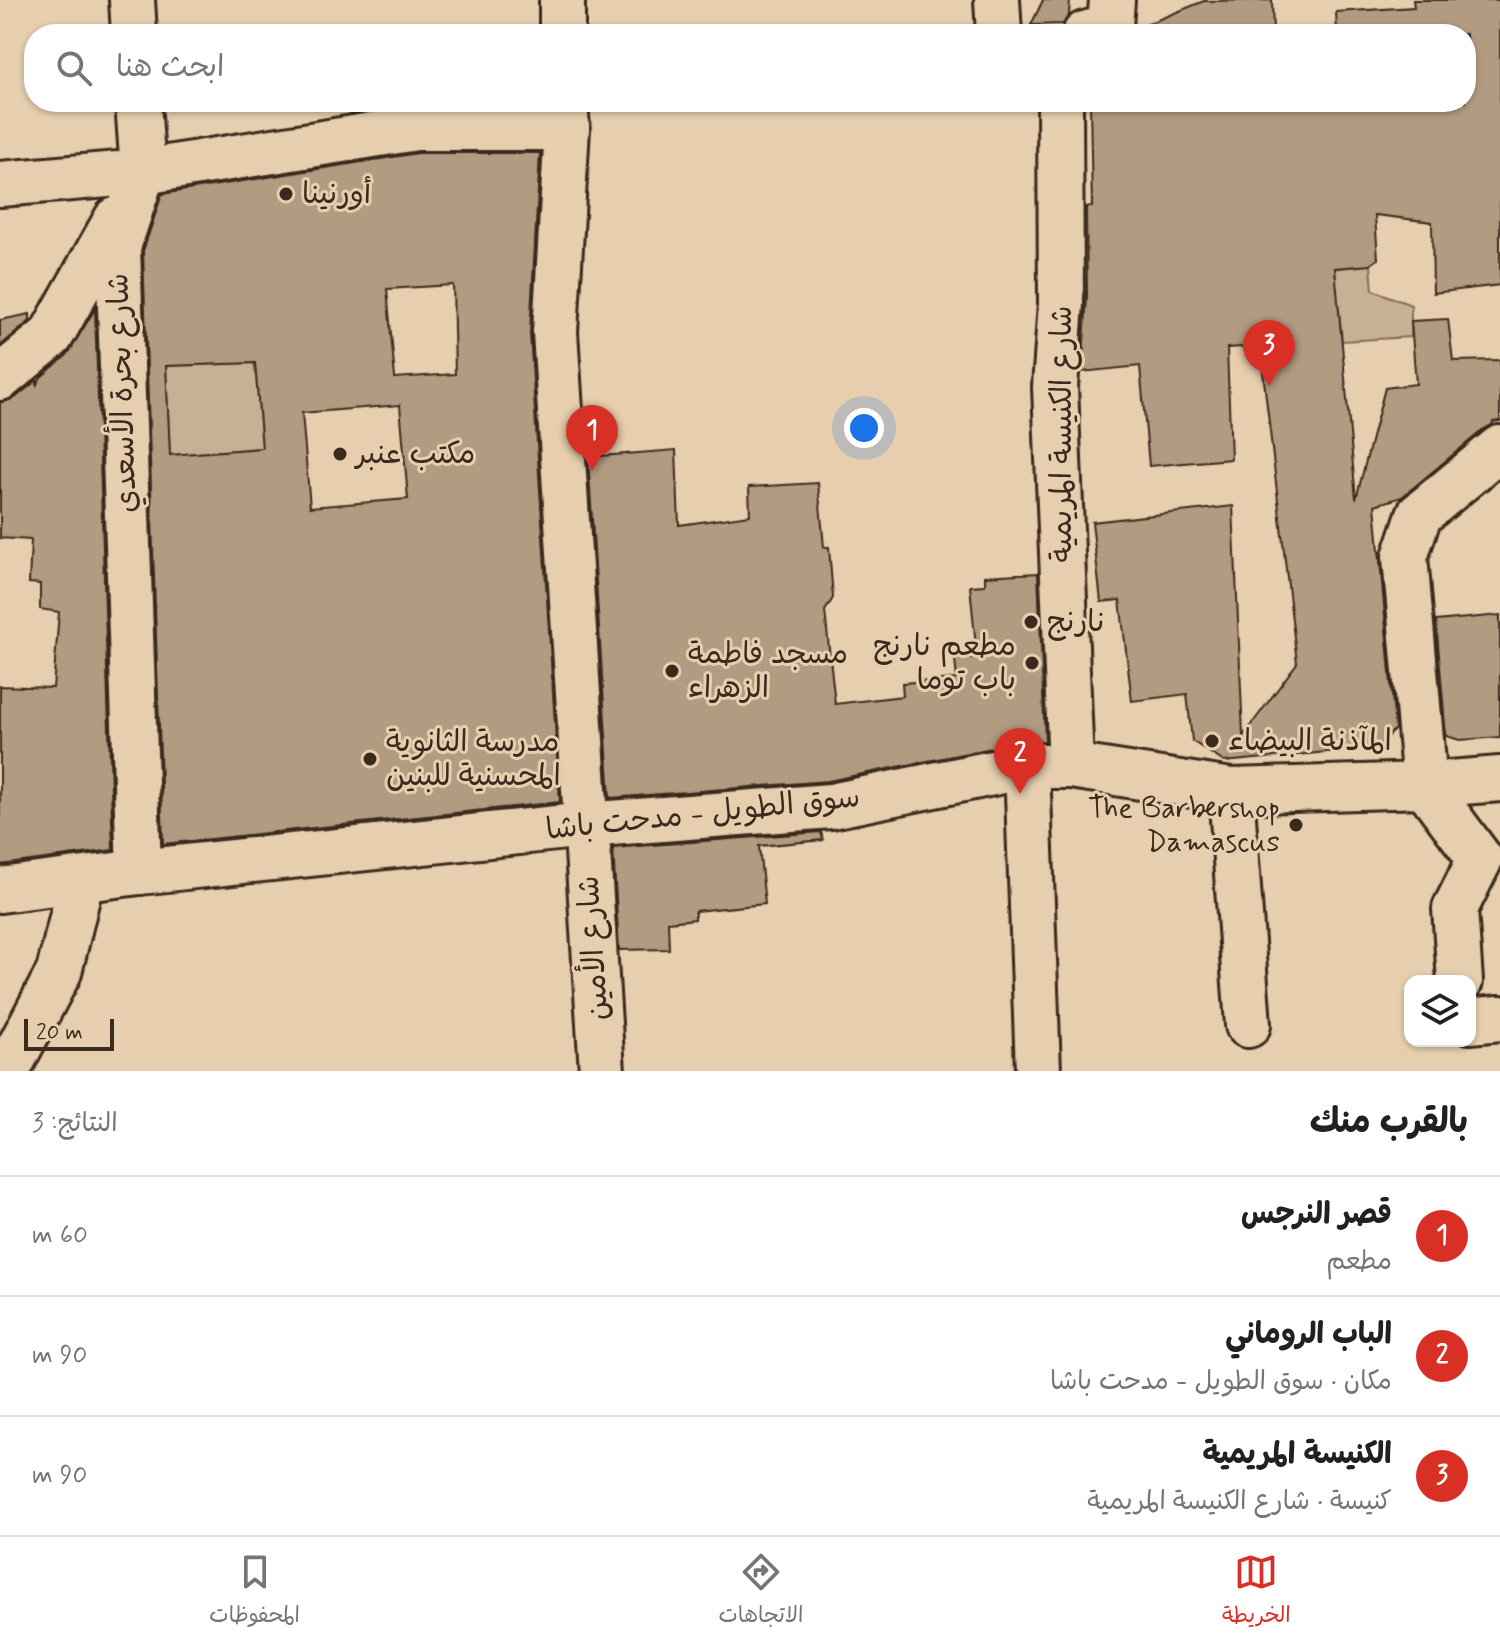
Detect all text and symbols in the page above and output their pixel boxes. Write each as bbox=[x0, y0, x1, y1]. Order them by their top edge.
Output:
search box bbox=[24, 24, 1476, 112]
icon: search bbox=[52, 46, 96, 90]
text: ابحث هنا bbox=[116, 48, 224, 87]
place label: أورنينا bbox=[302, 175, 371, 214]
marker: أورنينا bbox=[277, 185, 295, 203]
street label: شارع بحرة الأسعدي bbox=[97, 273, 147, 514]
street label: شارع الكنيسة المريمية bbox=[1043, 306, 1082, 562]
pin: 3 bbox=[1243, 320, 1295, 386]
pin: 1 bbox=[566, 405, 618, 471]
your location bbox=[844, 408, 884, 448]
place label: مكتب عنبر bbox=[353, 435, 475, 474]
marker: مكتب عنبر bbox=[331, 445, 349, 463]
place label: نارنج bbox=[1047, 603, 1106, 642]
marker: نارنج bbox=[1022, 613, 1040, 631]
place label: مطعم نارنج باب توما bbox=[873, 627, 1016, 700]
place label: مسجد فاطمة الزهراء bbox=[688, 635, 848, 708]
marker: مطعم نارنج باب توما bbox=[1023, 654, 1041, 672]
marker: مسجد فاطمة الزهراء bbox=[663, 662, 681, 680]
place label: المآذنة البيضاء bbox=[1228, 722, 1392, 761]
place label: مدرسة الثانوية المحسنية للبنين bbox=[386, 723, 561, 796]
pin: 2 bbox=[994, 728, 1046, 794]
marker: المآذنة البيضاء bbox=[1203, 732, 1221, 750]
marker: مدرسة الثانوية المحسنية للبنين bbox=[361, 750, 379, 768]
street label: سوق الطويل - مدحت باشا bbox=[544, 778, 862, 850]
place label: The Barbershop Damascus bbox=[1088, 789, 1280, 862]
marker: The Barbershop Damascus bbox=[1287, 816, 1305, 834]
street label: شارع الأمين bbox=[568, 874, 619, 1022]
map controls bbox=[1404, 975, 1476, 1047]
button: layers bbox=[1404, 975, 1476, 1047]
scale bar bbox=[24, 1015, 114, 1051]
text: 20 m bbox=[36, 1019, 83, 1047]
text: بالقرب منك bbox=[1310, 1100, 1468, 1145]
text: النتائج: 3 bbox=[32, 1107, 118, 1141]
text: قصر النرجس bbox=[1241, 1195, 1392, 1234]
text: 60 m bbox=[32, 1219, 88, 1253]
text: 1 bbox=[1436, 1219, 1448, 1253]
text: مطعم bbox=[1326, 1245, 1392, 1279]
text: الباب الروماني bbox=[1225, 1315, 1392, 1354]
text: 90 m bbox=[32, 1339, 87, 1373]
text: 2 bbox=[1436, 1339, 1448, 1373]
text: مكان · سوق الطويل - مدحت باشا bbox=[1050, 1365, 1392, 1399]
text: الكنيسة المريمية bbox=[1202, 1435, 1392, 1474]
text: 90 m bbox=[32, 1459, 87, 1493]
text: 3 bbox=[1436, 1459, 1448, 1493]
text: كنيسة · شارع الكنيسة المريمية bbox=[1087, 1485, 1392, 1519]
tab: المحفوظات bbox=[209, 1550, 300, 1634]
tab: الاتجاهات bbox=[719, 1550, 803, 1634]
tab: الخريطة bbox=[1222, 1550, 1291, 1634]

